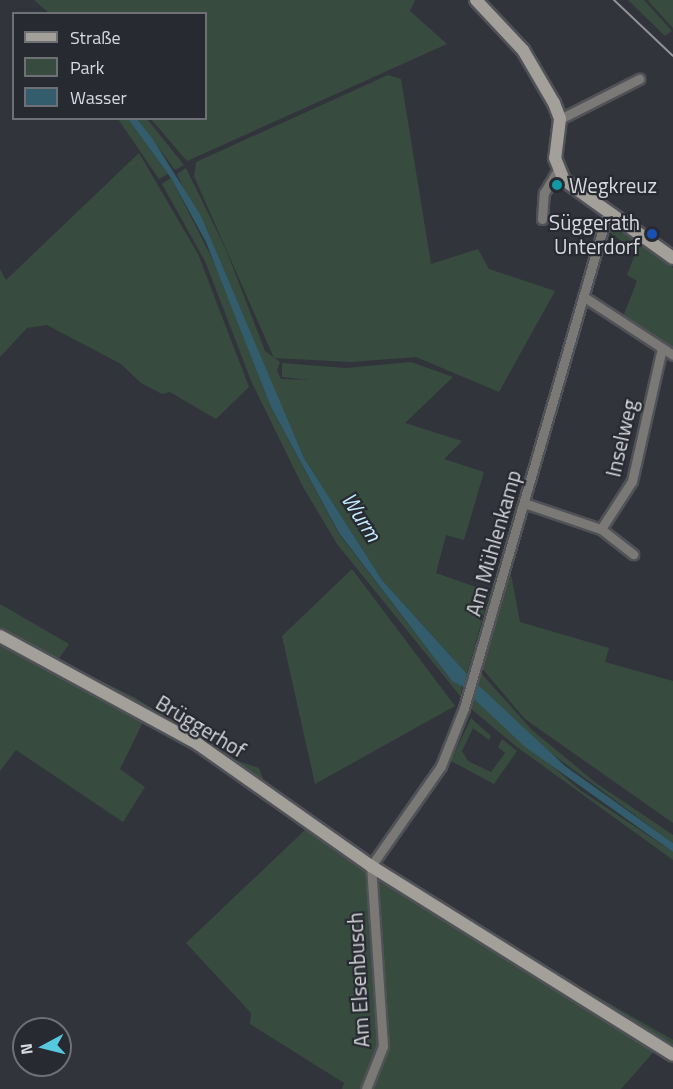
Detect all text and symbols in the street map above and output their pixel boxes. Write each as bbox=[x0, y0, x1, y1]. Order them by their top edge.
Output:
legend bbox=[12, 12, 207, 120]
text: Straße bbox=[70, 24, 121, 51]
text: Park bbox=[70, 54, 104, 81]
text: Wasser bbox=[70, 84, 127, 111]
place label: Wegkreuz bbox=[569, 172, 657, 198]
marker: Wegkreuz bbox=[550, 178, 564, 192]
place label: Süggerath Unterdorf bbox=[549, 209, 640, 259]
marker: Süggerath Unterdorf bbox=[645, 227, 659, 241]
street label: Inselweg bbox=[600, 397, 642, 479]
street label: Am Mühlenkamp bbox=[460, 467, 526, 619]
water label: Wurm bbox=[336, 488, 386, 546]
street label: Brüggerhof bbox=[152, 689, 250, 763]
street label: Am Elsenbusch bbox=[342, 912, 374, 1048]
north arrow bbox=[12, 1017, 72, 1077]
text: N bbox=[14, 1042, 39, 1056]

